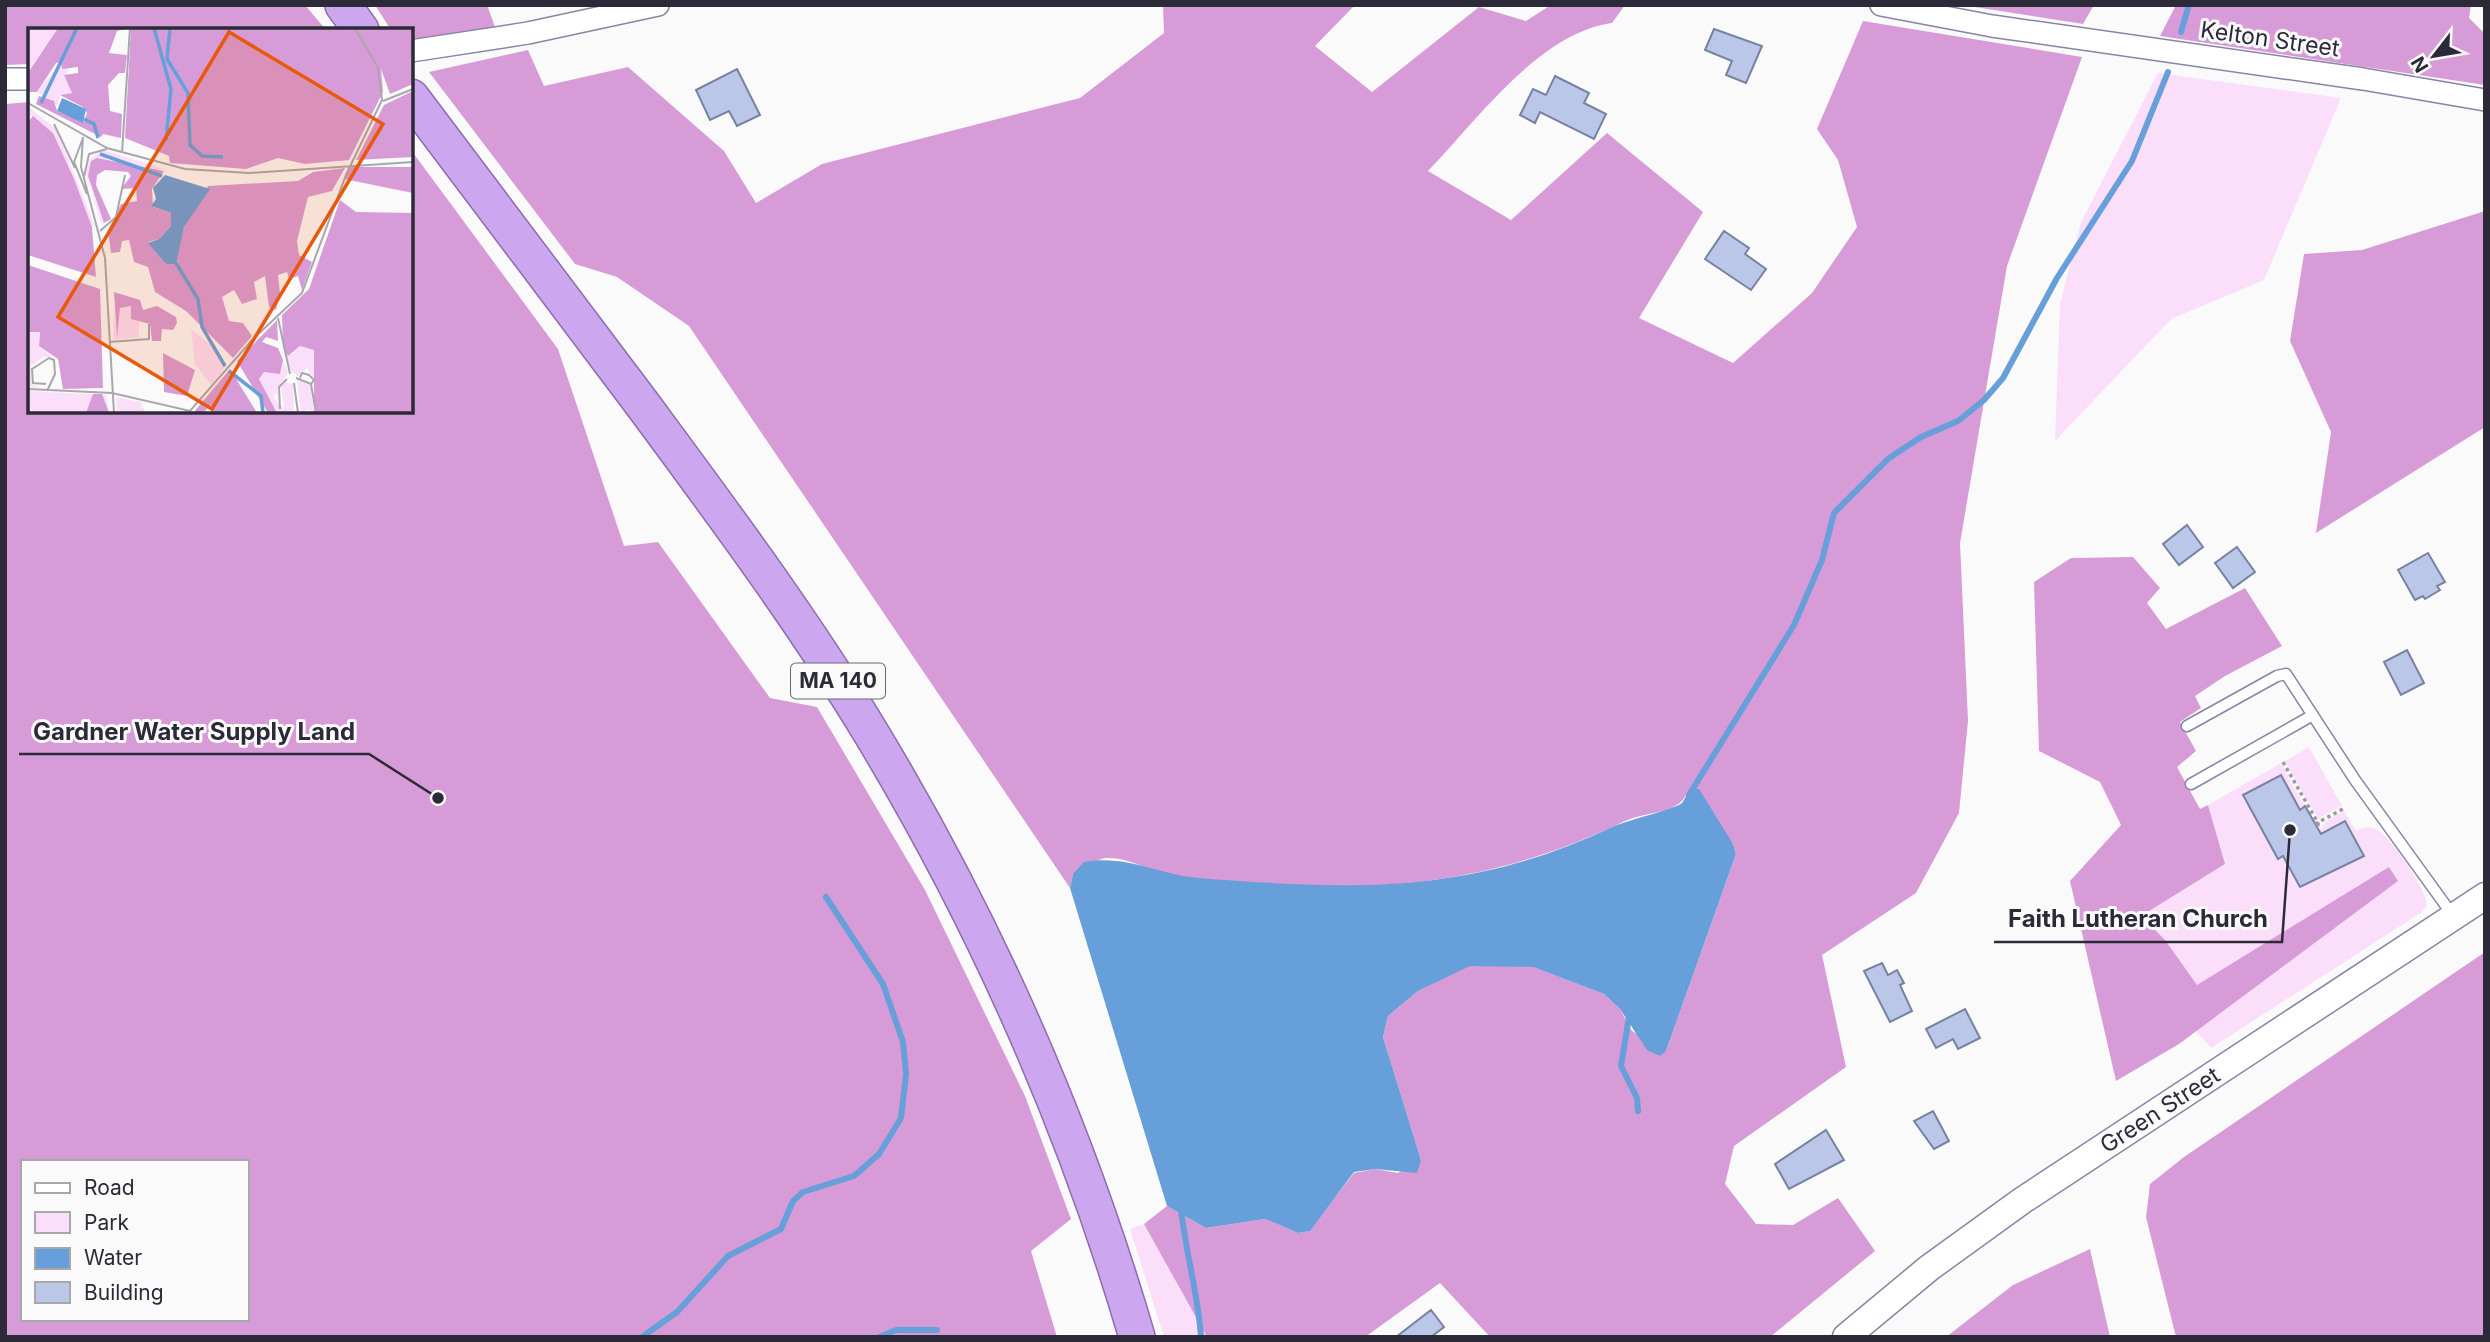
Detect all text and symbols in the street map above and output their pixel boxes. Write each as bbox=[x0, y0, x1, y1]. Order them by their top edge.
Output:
street label: Kelton Street bbox=[2199, 15, 2342, 63]
north arrow bbox=[2399, 21, 2469, 91]
inset map bbox=[28, 28, 413, 413]
text: N bbox=[2406, 52, 2433, 77]
road number: MA 140 bbox=[791, 664, 885, 698]
callout: Gardner Water Supply Land bbox=[19, 709, 369, 754]
text: Gardner Water Supply Land bbox=[33, 717, 355, 746]
callout: Faith Lutheran Church bbox=[1994, 897, 2282, 942]
text: Faith Lutheran Church bbox=[2008, 904, 2268, 933]
street label: Green Street bbox=[2095, 1061, 2226, 1159]
legend bbox=[21, 1160, 248, 1321]
text: Road bbox=[84, 1175, 135, 1200]
text: Park bbox=[84, 1210, 129, 1235]
text: Water bbox=[84, 1245, 142, 1270]
text: Building bbox=[84, 1280, 164, 1305]

